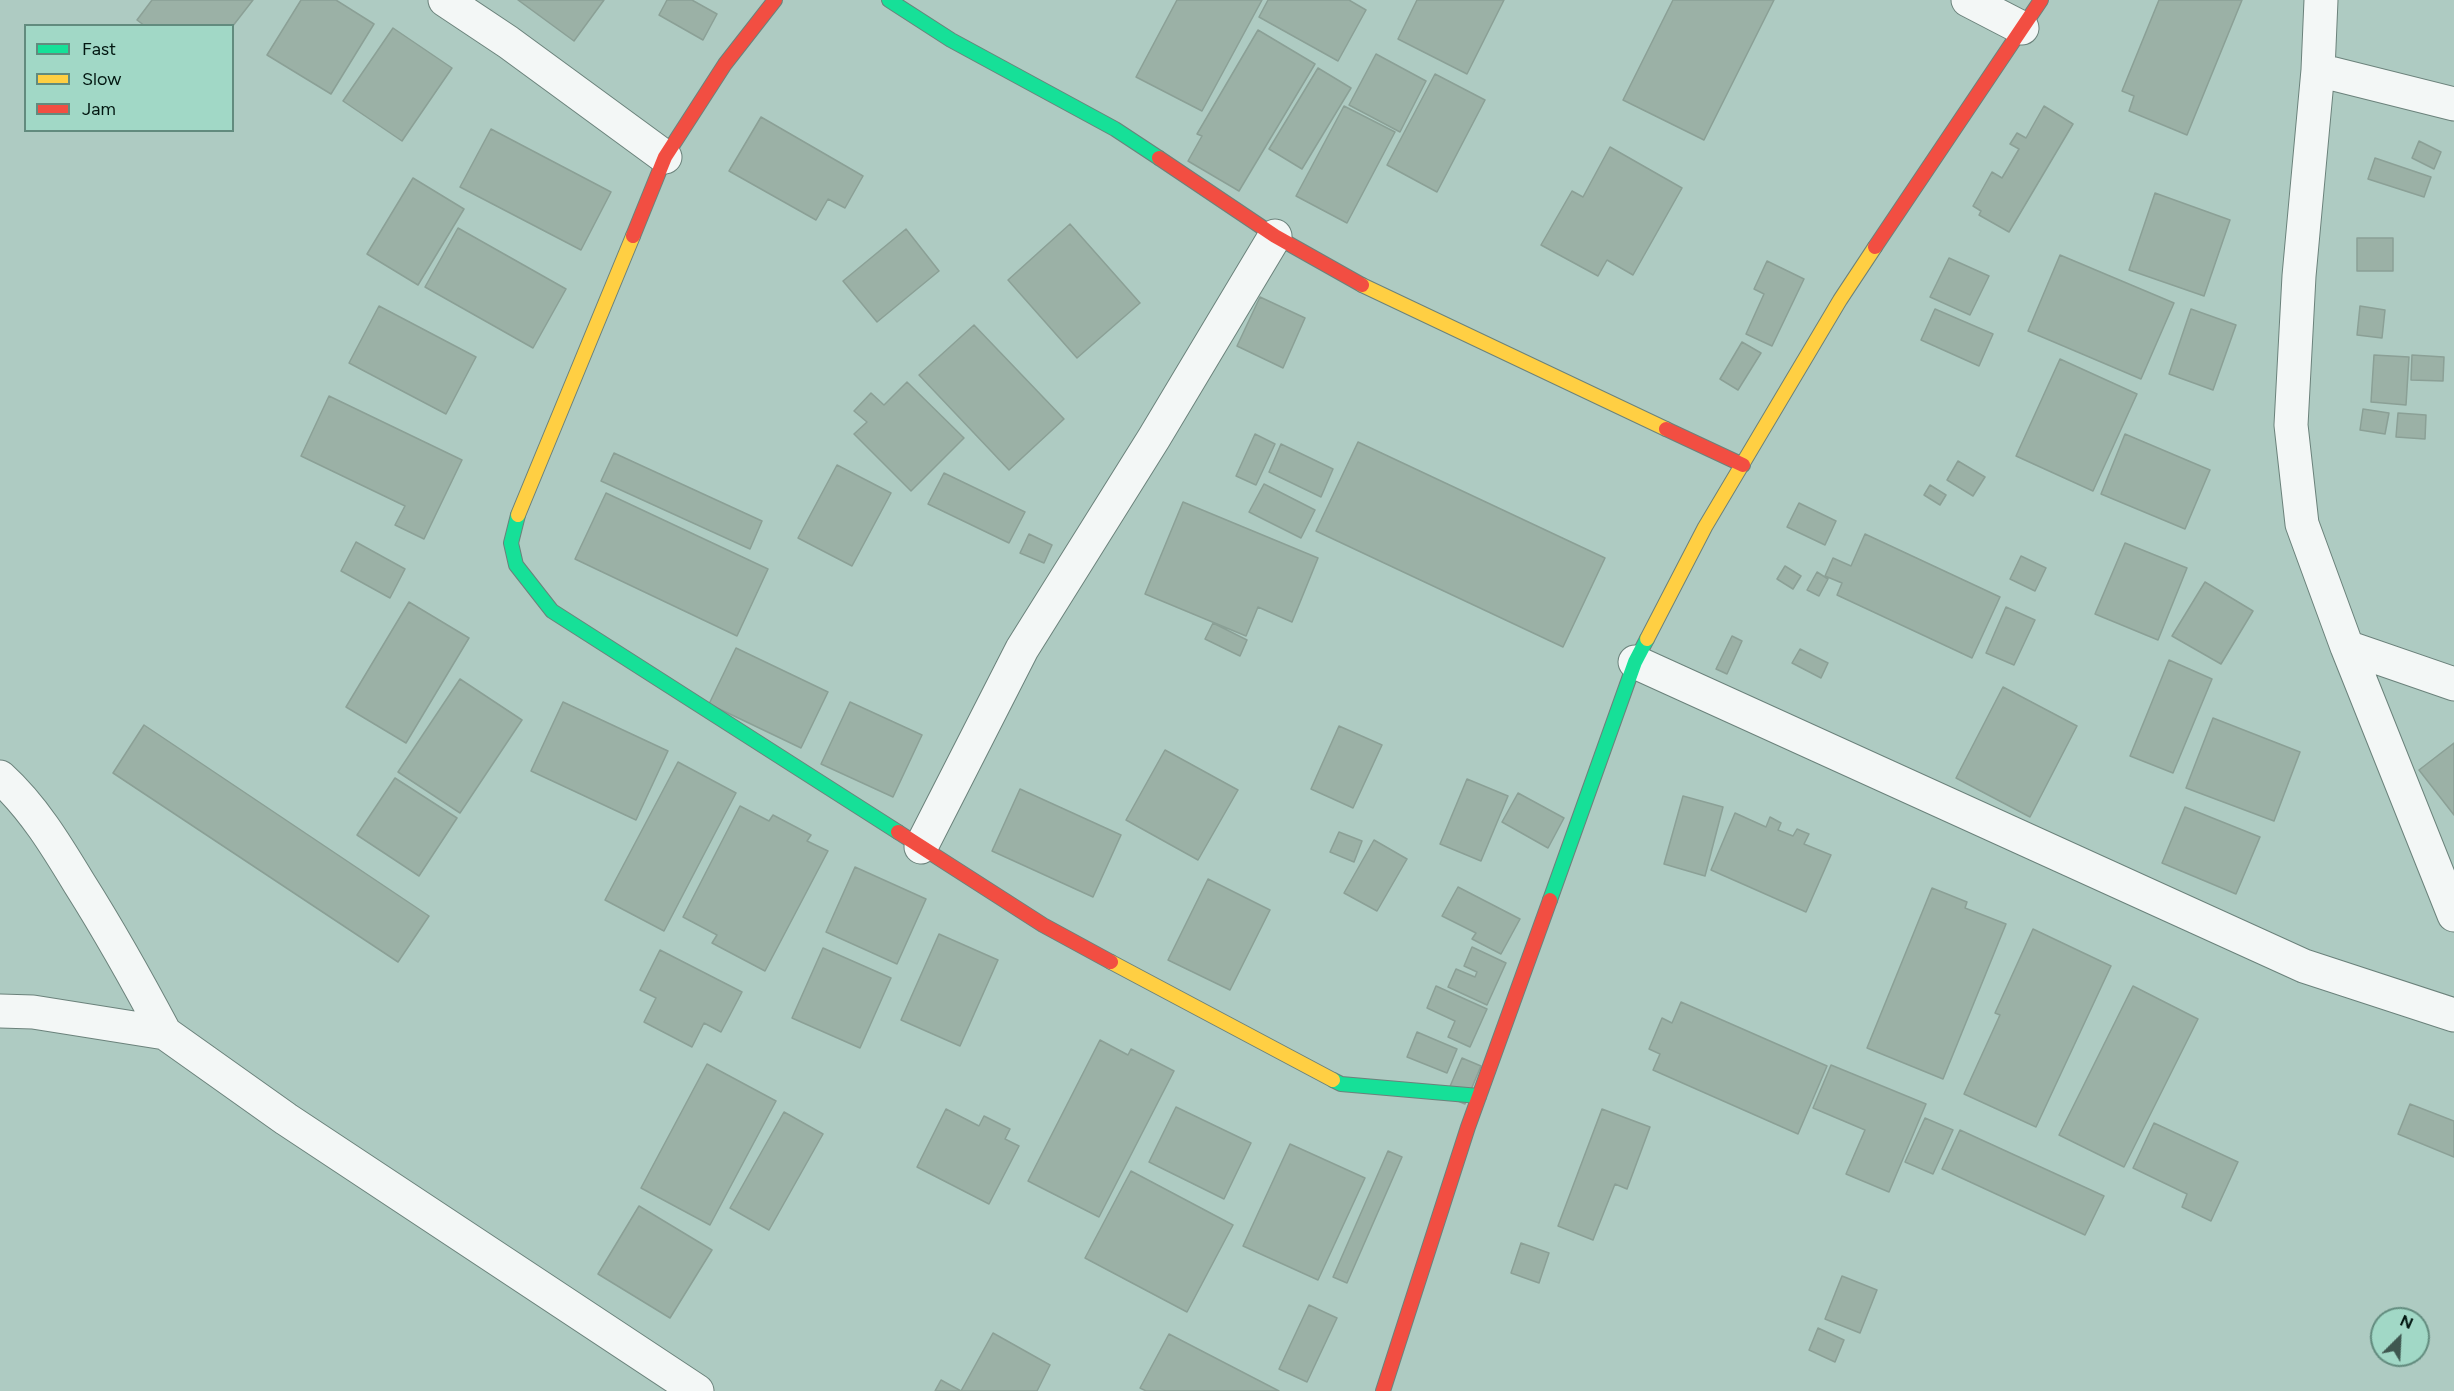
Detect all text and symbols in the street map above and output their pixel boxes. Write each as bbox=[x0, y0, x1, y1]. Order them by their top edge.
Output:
legend bbox=[24, 24, 234, 132]
text: Fast bbox=[82, 38, 116, 60]
text: Slow bbox=[82, 68, 121, 90]
text: Jam bbox=[82, 98, 116, 120]
north arrow bbox=[2370, 1307, 2430, 1367]
text: N bbox=[2397, 1311, 2416, 1333]

